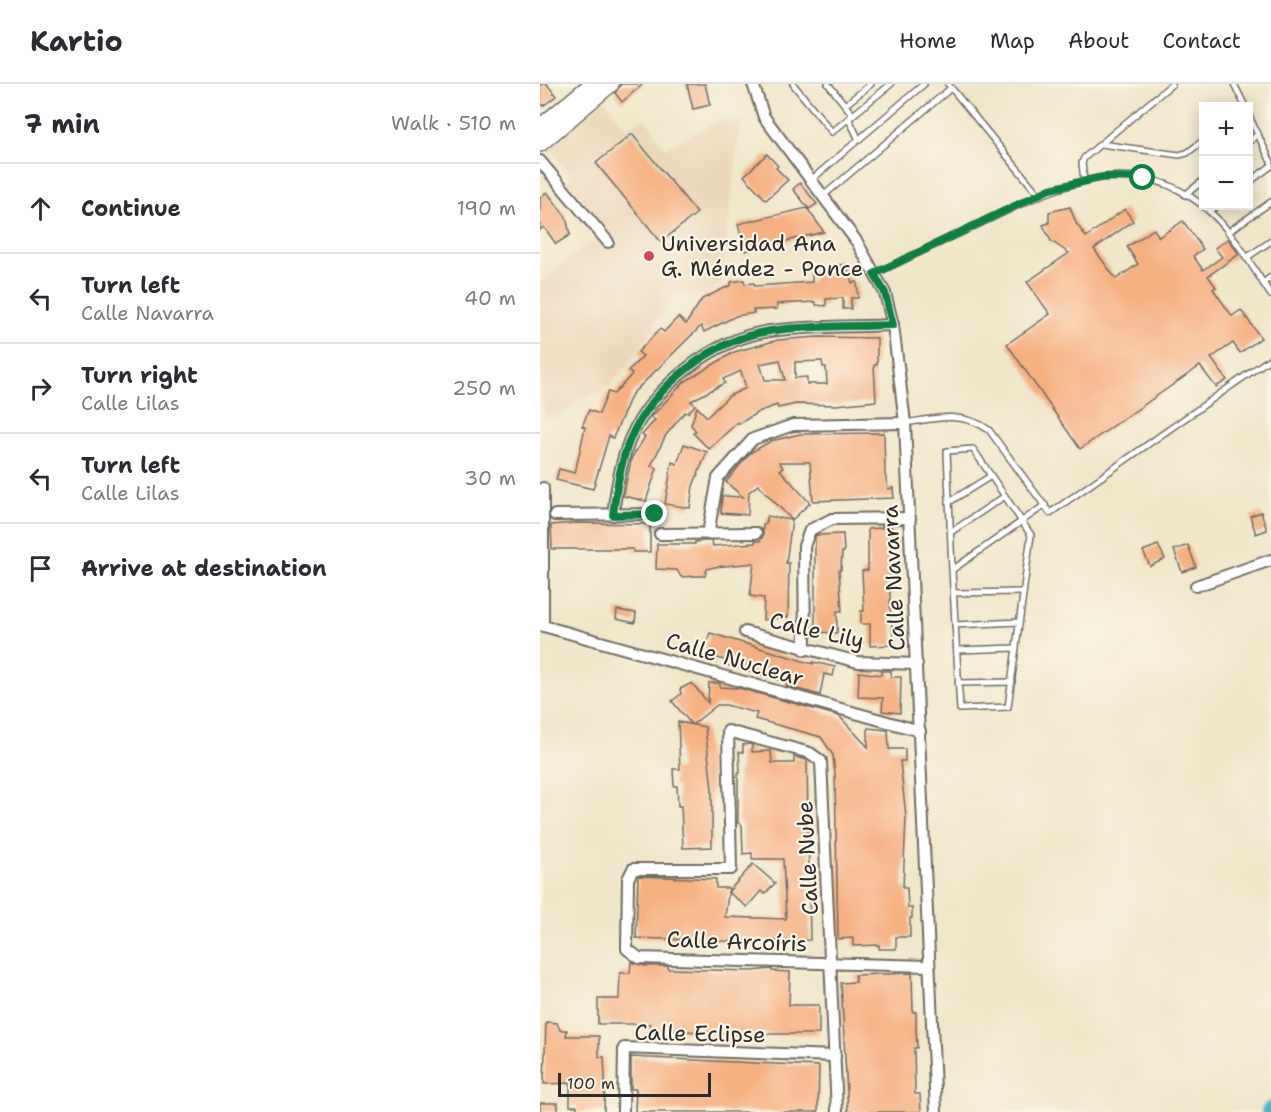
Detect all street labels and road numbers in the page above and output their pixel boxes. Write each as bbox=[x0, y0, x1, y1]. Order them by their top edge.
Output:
street label: Calle Navarra bbox=[875, 504, 912, 652]
street label: Calle Lily bbox=[767, 606, 867, 655]
street label: Calle Nuclear bbox=[663, 626, 807, 693]
street label: Calle Nube bbox=[790, 800, 825, 916]
street label: Calle Arcoíris bbox=[666, 925, 808, 958]
street label: Calle Eclipse bbox=[634, 1018, 766, 1049]

